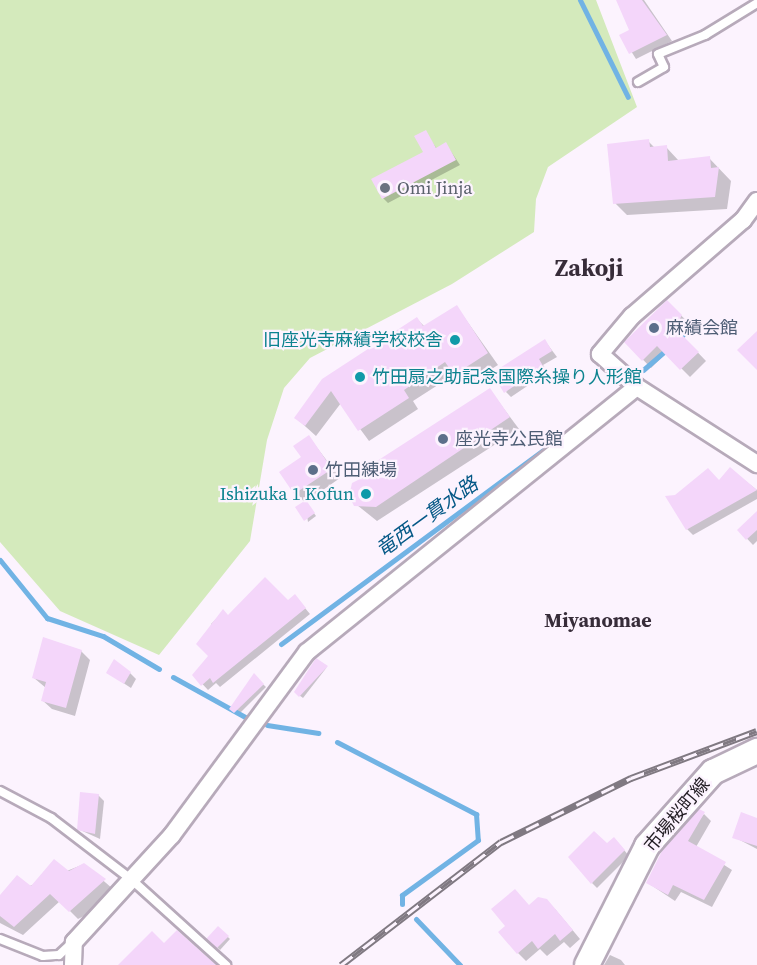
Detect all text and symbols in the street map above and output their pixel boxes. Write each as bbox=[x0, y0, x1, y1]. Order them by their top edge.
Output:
place label: Omi Jinja bbox=[397, 177, 472, 199]
marker: Omi Jinja bbox=[378, 181, 392, 195]
district label: Zakoji bbox=[555, 254, 623, 282]
place label: 麻績会館 bbox=[666, 317, 738, 339]
marker: 麻績会館 bbox=[647, 321, 661, 335]
place label: 旧座光寺麻績学校校舎 bbox=[263, 329, 443, 351]
marker: 旧座光寺麻績学校校舎 bbox=[448, 333, 462, 347]
place label: 竹田扇之助記念国際糸操り人形館 bbox=[372, 366, 642, 388]
marker: 竹田扇之助記念国際糸操り人形館 bbox=[353, 370, 367, 384]
place label: 座光寺公民館 bbox=[455, 428, 563, 450]
marker: 座光寺公民館 bbox=[436, 432, 450, 446]
place label: 竹田練場 bbox=[325, 459, 397, 481]
marker: 竹田練場 bbox=[306, 463, 320, 477]
water label: 竜西一貫水路 bbox=[371, 472, 483, 562]
place label: Ishizuka 1 Kofun bbox=[220, 483, 354, 505]
marker: Ishizuka 1 Kofun bbox=[359, 487, 373, 501]
district label: Miyanomae bbox=[544, 608, 652, 632]
street label: 市場桜町線 bbox=[640, 774, 714, 856]

